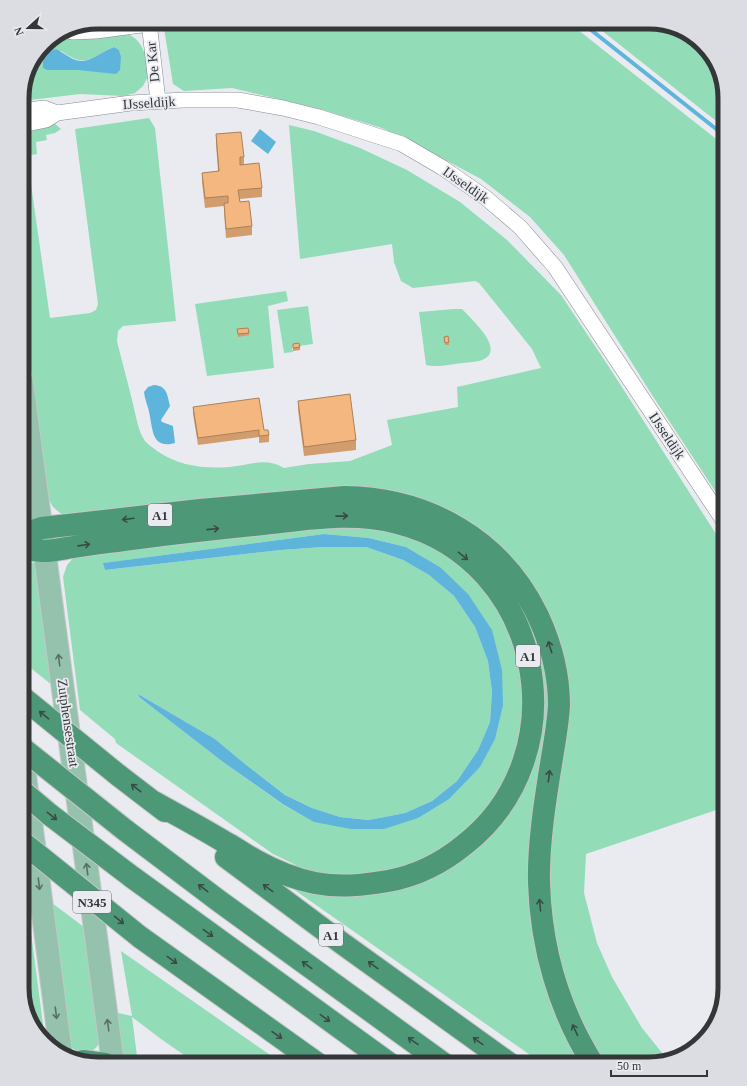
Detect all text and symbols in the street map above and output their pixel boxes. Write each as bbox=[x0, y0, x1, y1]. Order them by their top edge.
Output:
north arrow bbox=[8, 8, 48, 48]
text: N bbox=[12, 26, 26, 37]
street label: De Kar bbox=[143, 41, 163, 83]
street label: IJsseldijk bbox=[122, 94, 176, 112]
street label: IJsseldijk bbox=[440, 164, 492, 206]
street label: IJsseldijk bbox=[646, 410, 688, 462]
road number: A1 bbox=[148, 504, 172, 526]
one-way arrow bbox=[335, 512, 348, 520]
one-way arrow bbox=[122, 515, 135, 522]
one-way arrow bbox=[206, 526, 219, 533]
one-way arrow bbox=[77, 541, 90, 549]
one-way arrow bbox=[457, 551, 468, 560]
one-way arrow bbox=[546, 641, 553, 654]
road number: A1 bbox=[516, 645, 540, 667]
one-way arrow bbox=[56, 654, 63, 667]
street label: Zutphensestraat bbox=[54, 678, 82, 768]
one-way arrow bbox=[39, 711, 50, 720]
one-way arrow bbox=[546, 770, 553, 783]
one-way arrow bbox=[131, 784, 142, 793]
one-way arrow bbox=[46, 812, 57, 820]
one-way arrow bbox=[83, 863, 91, 876]
one-way arrow bbox=[35, 877, 43, 890]
one-way arrow bbox=[197, 884, 208, 892]
one-way arrow bbox=[263, 884, 274, 893]
road number: N345 bbox=[73, 891, 111, 913]
one-way arrow bbox=[537, 899, 544, 912]
one-way arrow bbox=[113, 915, 124, 924]
road number: A1 bbox=[319, 924, 343, 946]
one-way arrow bbox=[203, 929, 214, 937]
one-way arrow bbox=[166, 956, 177, 964]
one-way arrow bbox=[302, 961, 313, 969]
one-way arrow bbox=[368, 961, 379, 969]
one-way arrow bbox=[52, 1006, 60, 1019]
one-way arrow bbox=[319, 1013, 330, 1022]
one-way arrow bbox=[104, 1019, 112, 1032]
one-way arrow bbox=[571, 1024, 578, 1036]
one-way arrow bbox=[272, 1031, 283, 1039]
one-way arrow bbox=[407, 1037, 418, 1045]
one-way arrow bbox=[473, 1037, 484, 1045]
scale bar bbox=[611, 1052, 707, 1078]
text: 50 m bbox=[617, 1059, 642, 1073]

